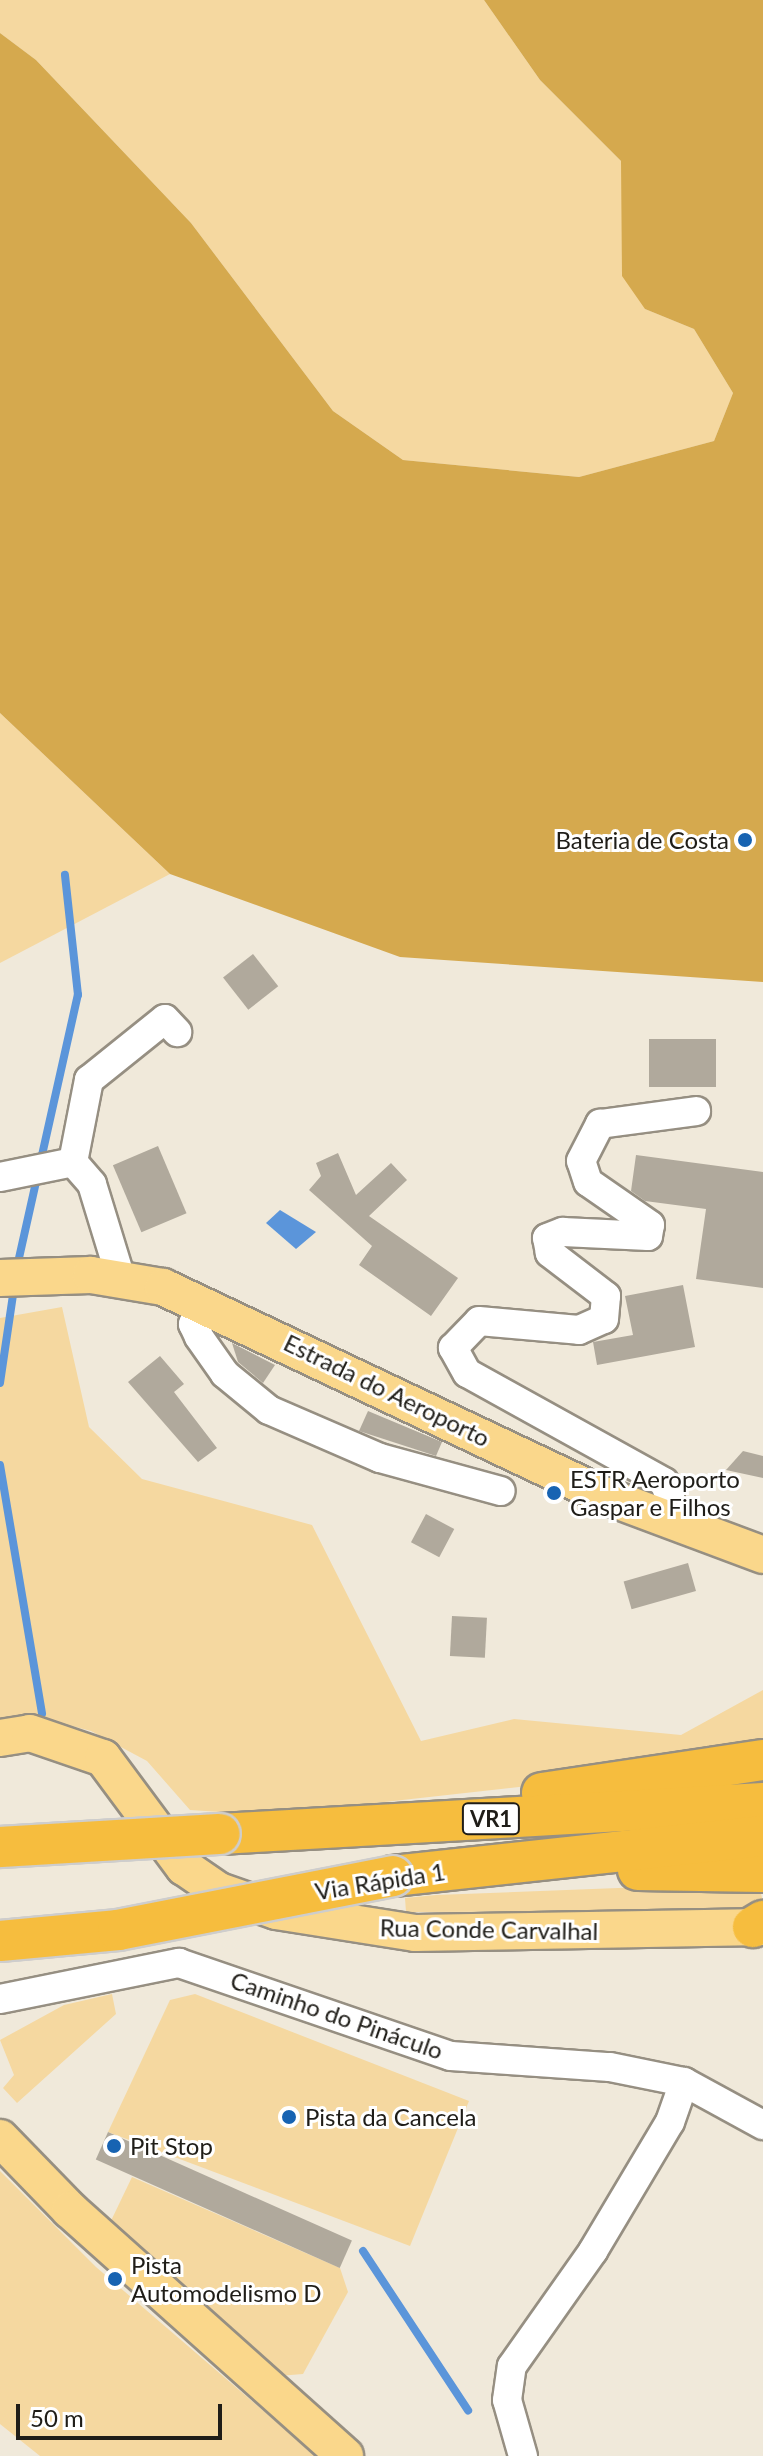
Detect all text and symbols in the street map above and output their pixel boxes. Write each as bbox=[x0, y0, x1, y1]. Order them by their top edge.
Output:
place label: Bateria de Costa bbox=[556, 826, 729, 854]
marker: Bateria de Costa bbox=[736, 831, 754, 849]
street label: Estrada do Aeroporto bbox=[279, 1327, 495, 1453]
place label: ESTR Aeroporto Gaspar e Filhos bbox=[570, 1465, 741, 1521]
marker: ESTR Aeroporto Gaspar e Filhos bbox=[545, 1484, 563, 1502]
road number: VR1 bbox=[461, 1801, 521, 1837]
street label: Via Rápida 1 bbox=[313, 1856, 447, 1906]
street label: Rua Conde Carvalhal bbox=[380, 1913, 598, 1945]
street label: Caminho do Pináculo bbox=[227, 1965, 447, 2065]
place label: Pista da Cancela bbox=[305, 2103, 477, 2131]
marker: Pista da Cancela bbox=[280, 2108, 298, 2126]
place label: Pit Stop bbox=[130, 2132, 213, 2160]
marker: Pit Stop bbox=[105, 2137, 123, 2155]
place label: Pista Automodelismo D bbox=[131, 2251, 321, 2307]
marker: Pista Automodelismo D bbox=[106, 2270, 124, 2288]
scale bar bbox=[20, 2388, 226, 2438]
text: 50 m bbox=[30, 2403, 84, 2432]

